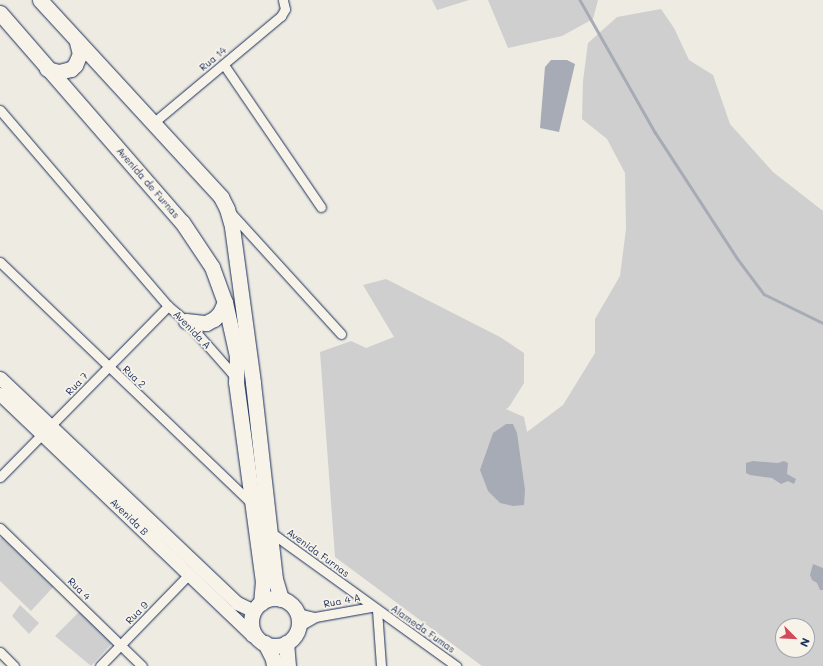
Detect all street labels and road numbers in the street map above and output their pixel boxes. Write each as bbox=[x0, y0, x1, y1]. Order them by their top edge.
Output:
street label: Rua 14 bbox=[197, 44, 229, 74]
street label: Avenida de Furnas bbox=[114, 145, 182, 221]
street label: Avenida A bbox=[171, 308, 213, 352]
street label: Rua 2 bbox=[120, 363, 148, 391]
street label: Rua 7 bbox=[63, 370, 91, 398]
street label: Avenida B bbox=[108, 496, 150, 538]
street label: Avenida Furnas bbox=[284, 526, 352, 580]
street label: Rua 4 bbox=[65, 575, 93, 603]
street label: Rua 4 A bbox=[323, 592, 361, 610]
street label: Rua 9 bbox=[123, 599, 151, 627]
street label: Alameda Fumas bbox=[389, 602, 457, 656]

